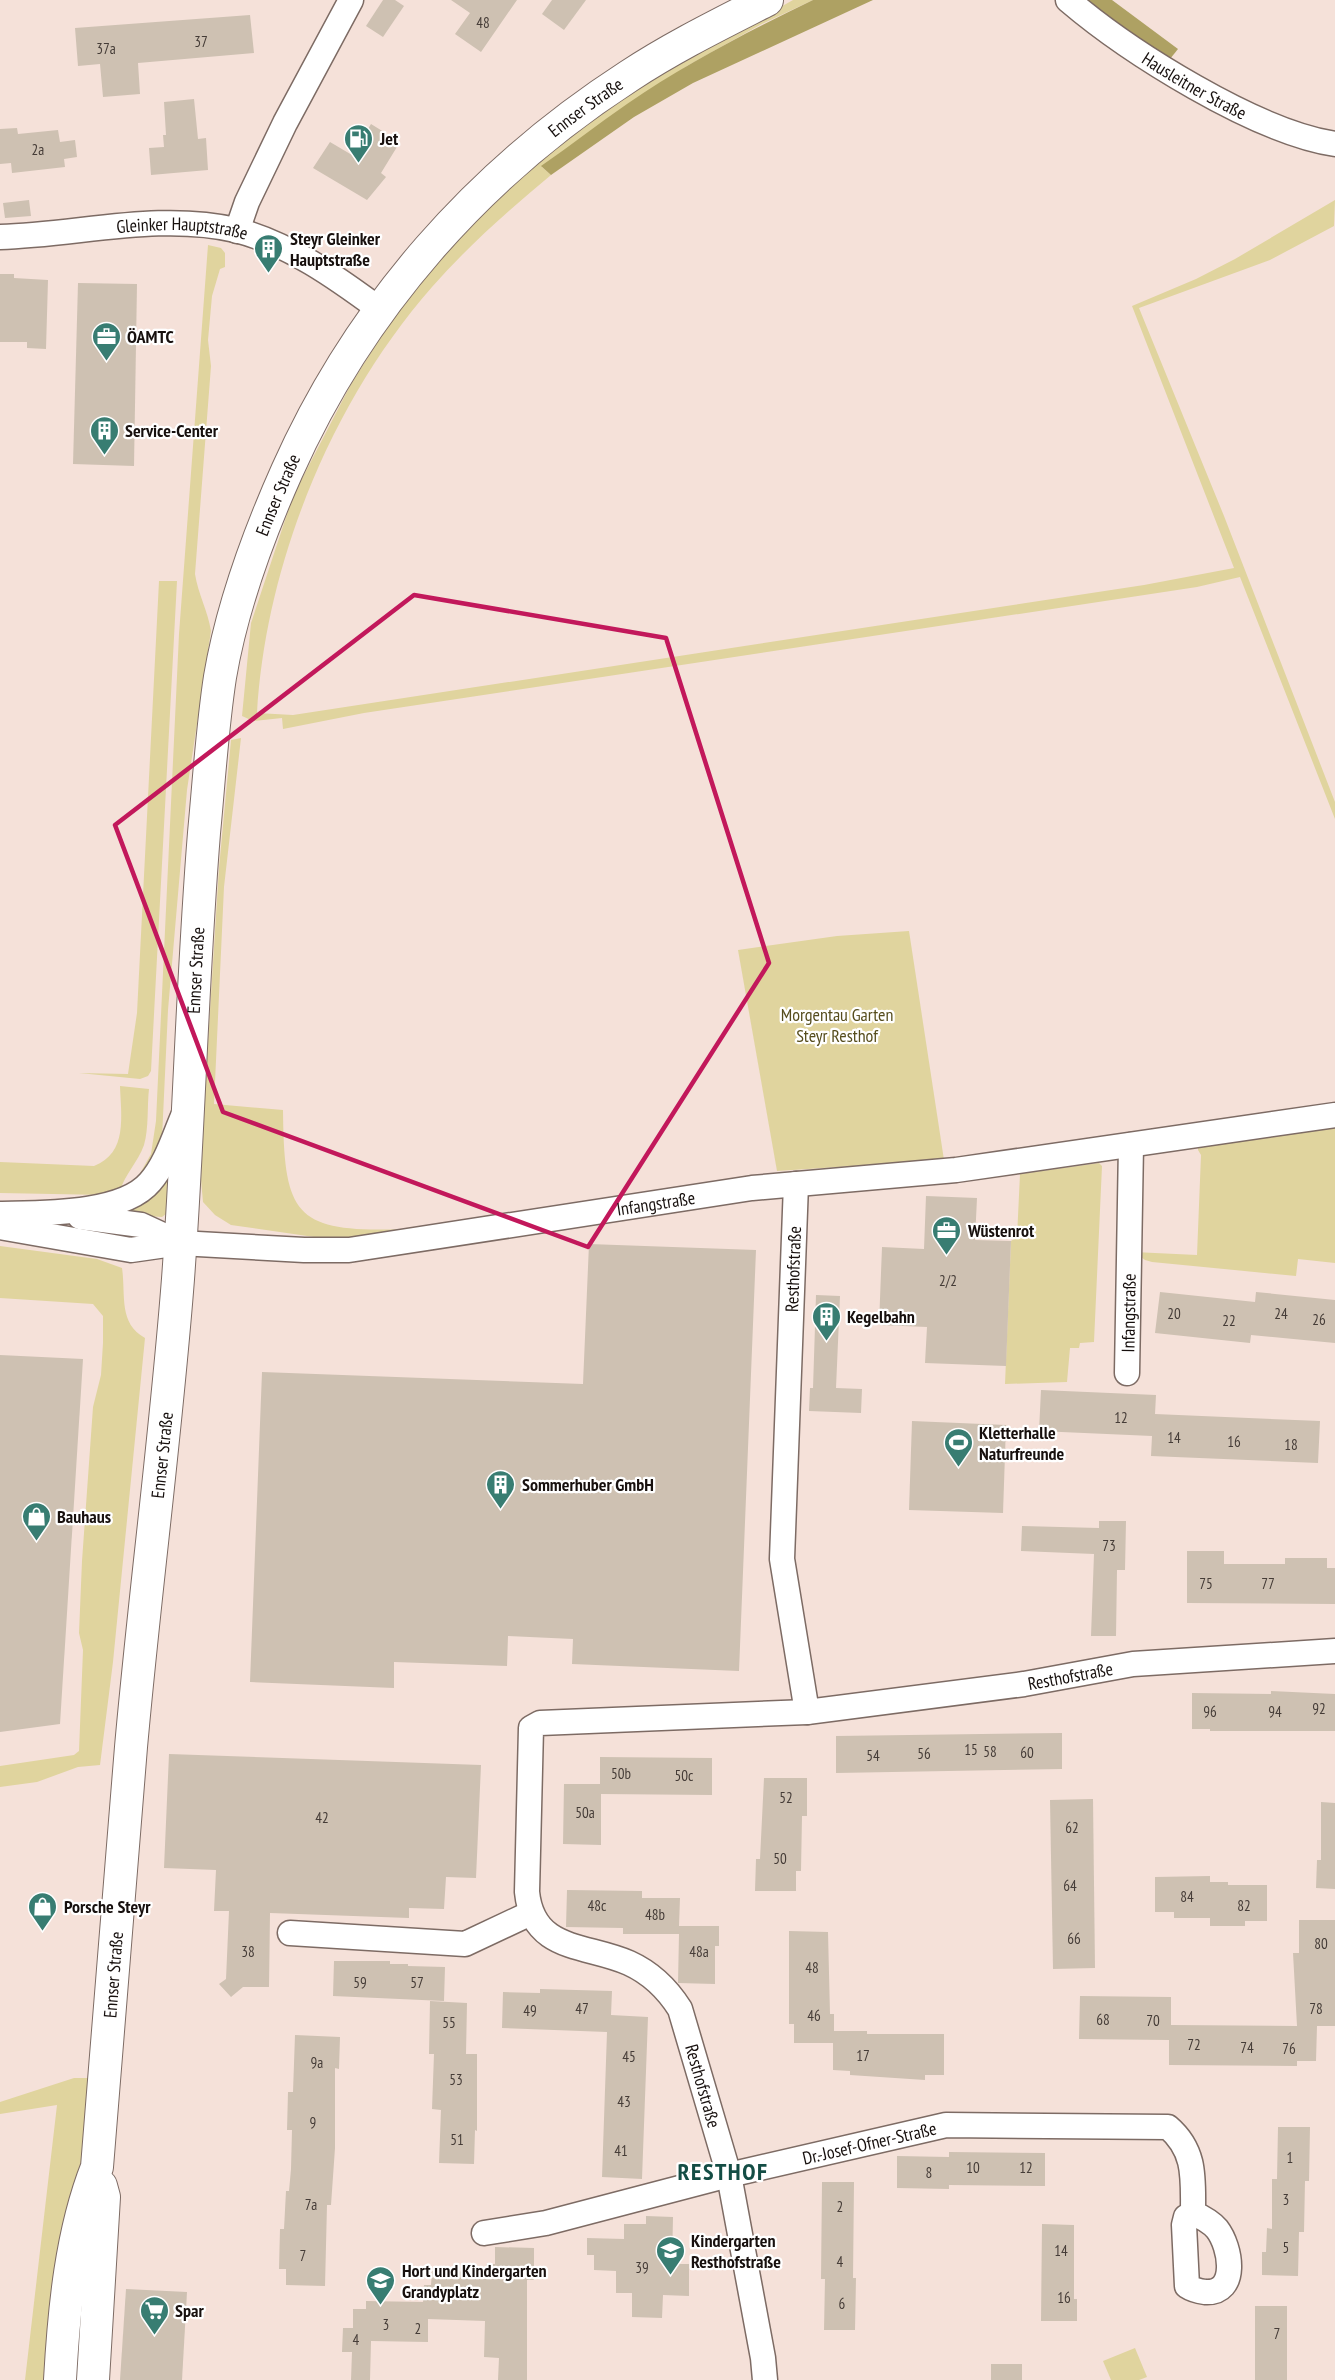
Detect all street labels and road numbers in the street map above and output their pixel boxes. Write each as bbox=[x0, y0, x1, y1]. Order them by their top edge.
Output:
street label: Hausleitner Straße bbox=[1138, 46, 1251, 124]
street label: Ennser Straße bbox=[543, 72, 627, 142]
street label: Gleinker Hauptstraße bbox=[115, 212, 251, 244]
street label: Ennser Straße bbox=[250, 450, 305, 539]
street label: Ennser Straße bbox=[181, 926, 209, 1014]
street label: Infangstraße bbox=[615, 1185, 697, 1220]
street label: Resthofstraße bbox=[780, 1226, 806, 1312]
street label: Infangstraße bbox=[1116, 1273, 1140, 1353]
street label: Ennser Straße bbox=[145, 1411, 177, 1499]
street label: Resthofstraße bbox=[1026, 1656, 1115, 1695]
street label: Ennser Straße bbox=[98, 1931, 127, 2019]
street label: Resthofstraße bbox=[680, 2042, 726, 2130]
street label: Dr.-Josef-Ofner-Straße bbox=[800, 2116, 939, 2169]

